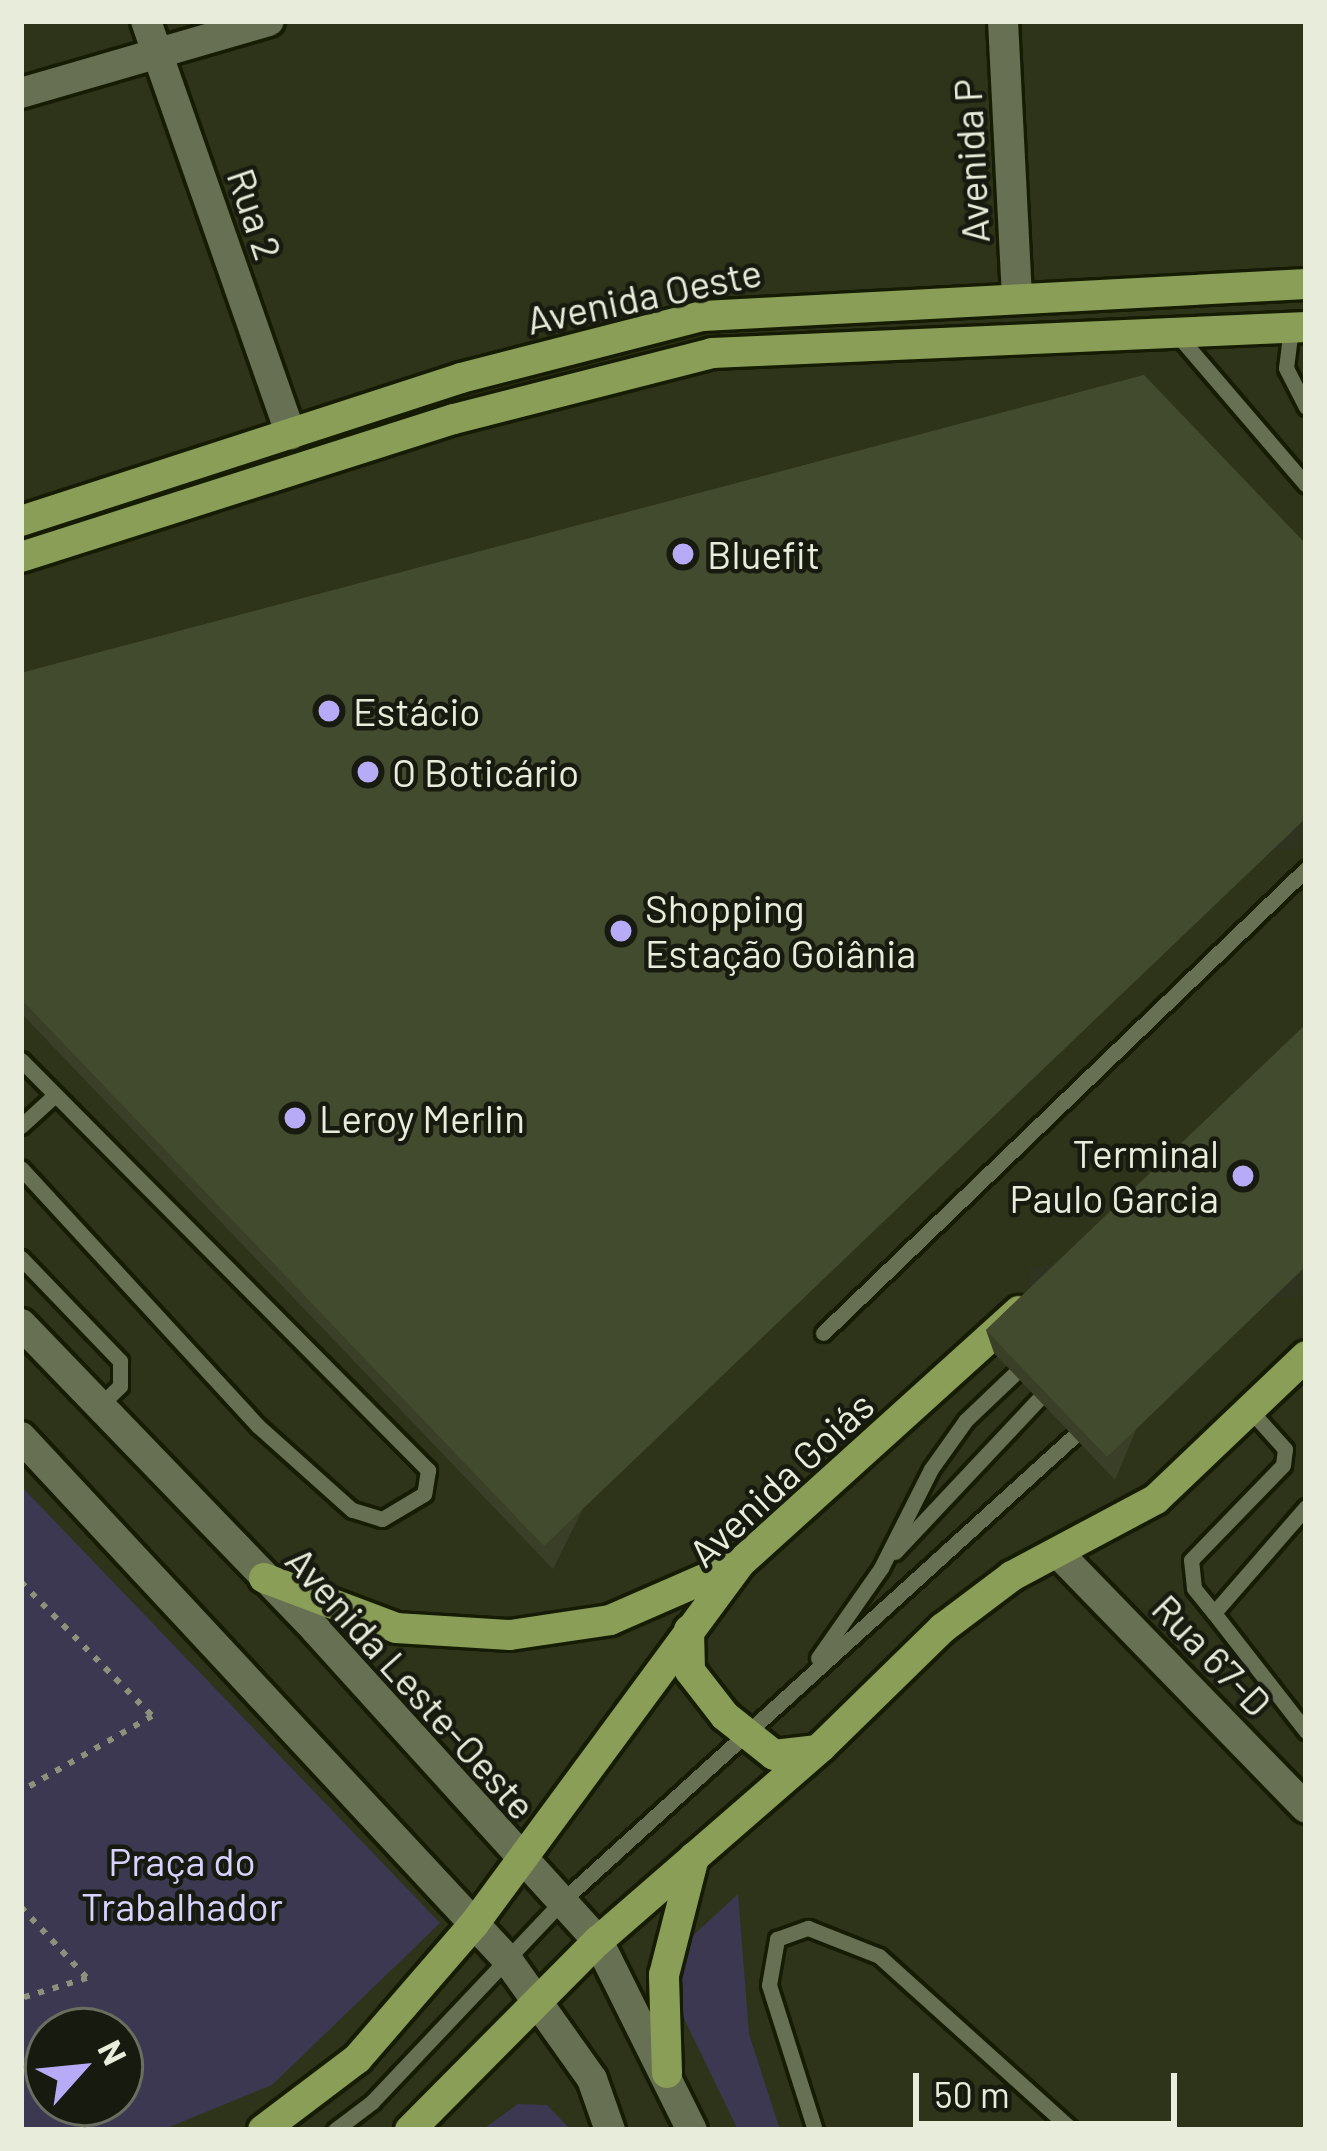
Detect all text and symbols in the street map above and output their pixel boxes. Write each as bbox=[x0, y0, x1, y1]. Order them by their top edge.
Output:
street label: Avenida P bbox=[943, 78, 999, 244]
street label: Rua 2 bbox=[218, 162, 292, 266]
street label: Avenida Oeste bbox=[522, 248, 766, 344]
place label: Bluefit bbox=[707, 531, 820, 577]
marker: Bluefit bbox=[670, 541, 696, 567]
place label: Estácio bbox=[353, 688, 481, 734]
marker: Estácio bbox=[316, 698, 342, 724]
place label: O Boticário bbox=[392, 749, 579, 795]
marker: O Boticário bbox=[355, 759, 381, 785]
place label: Shopping Estação Goiânia bbox=[645, 886, 916, 977]
marker: Shopping Estação Goiânia bbox=[608, 918, 634, 944]
place label: Leroy Merlin bbox=[319, 1095, 525, 1141]
marker: Leroy Merlin bbox=[282, 1105, 308, 1131]
place label: Terminal Paulo Garcia bbox=[1009, 1131, 1219, 1222]
marker: Terminal Paulo Garcia bbox=[1230, 1163, 1256, 1189]
street label: Avenida Goiás bbox=[679, 1382, 883, 1576]
street label: Avenida Leste-Oeste bbox=[276, 1537, 546, 1829]
street label: Rua 67-D bbox=[1143, 1585, 1281, 1725]
park label: Praça do Trabalhador bbox=[81, 1839, 283, 1930]
north arrow bbox=[24, 2007, 144, 2127]
text: N bbox=[91, 2033, 136, 2071]
scale bar bbox=[919, 2049, 1183, 2123]
text: 50 m bbox=[934, 2072, 1010, 2115]

